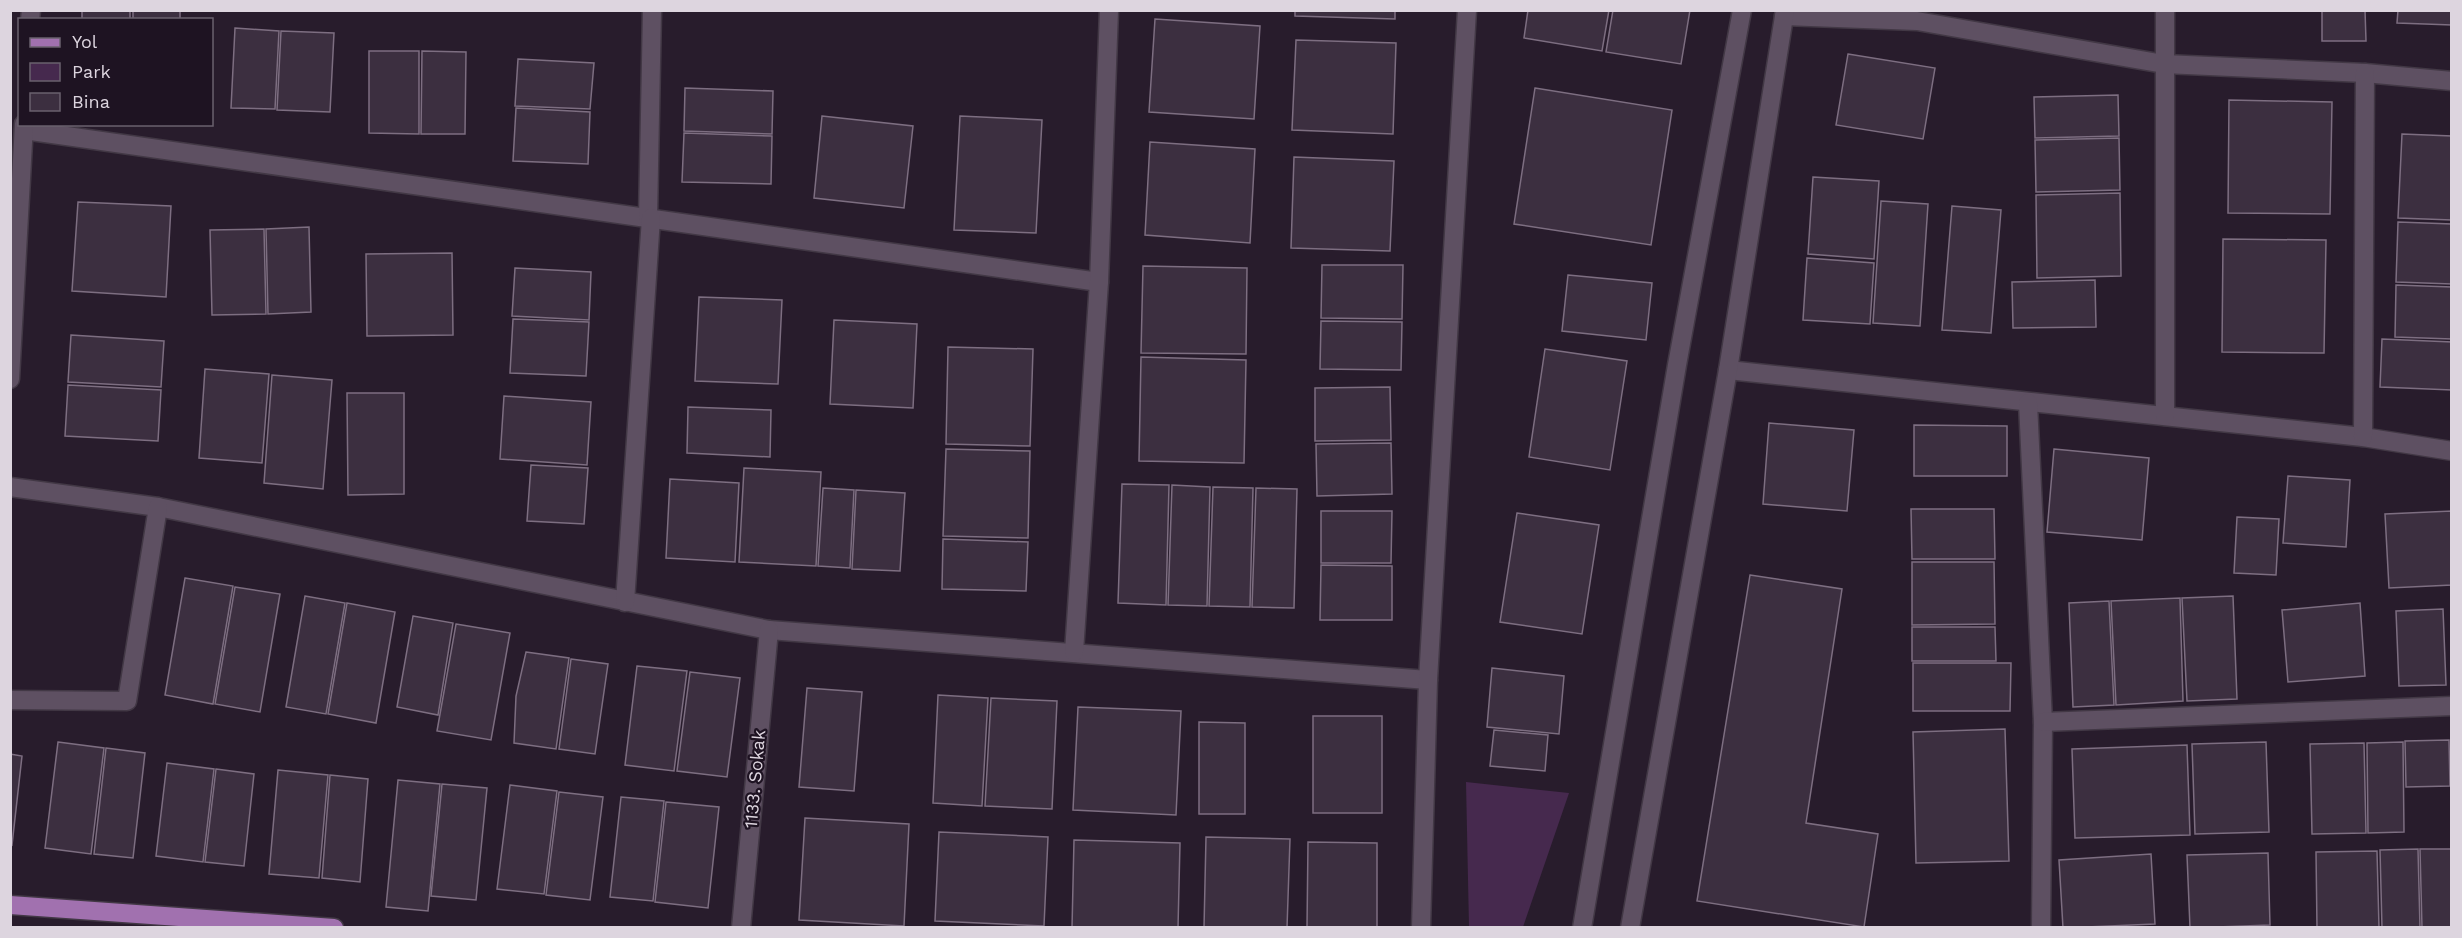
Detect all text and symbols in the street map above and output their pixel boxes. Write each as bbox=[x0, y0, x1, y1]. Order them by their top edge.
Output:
legend bbox=[18, 18, 213, 126]
text: Yol bbox=[72, 31, 98, 52]
text: Park bbox=[72, 61, 111, 82]
text: Bina bbox=[72, 91, 110, 112]
street label: 1133. Sokak bbox=[740, 729, 769, 829]

